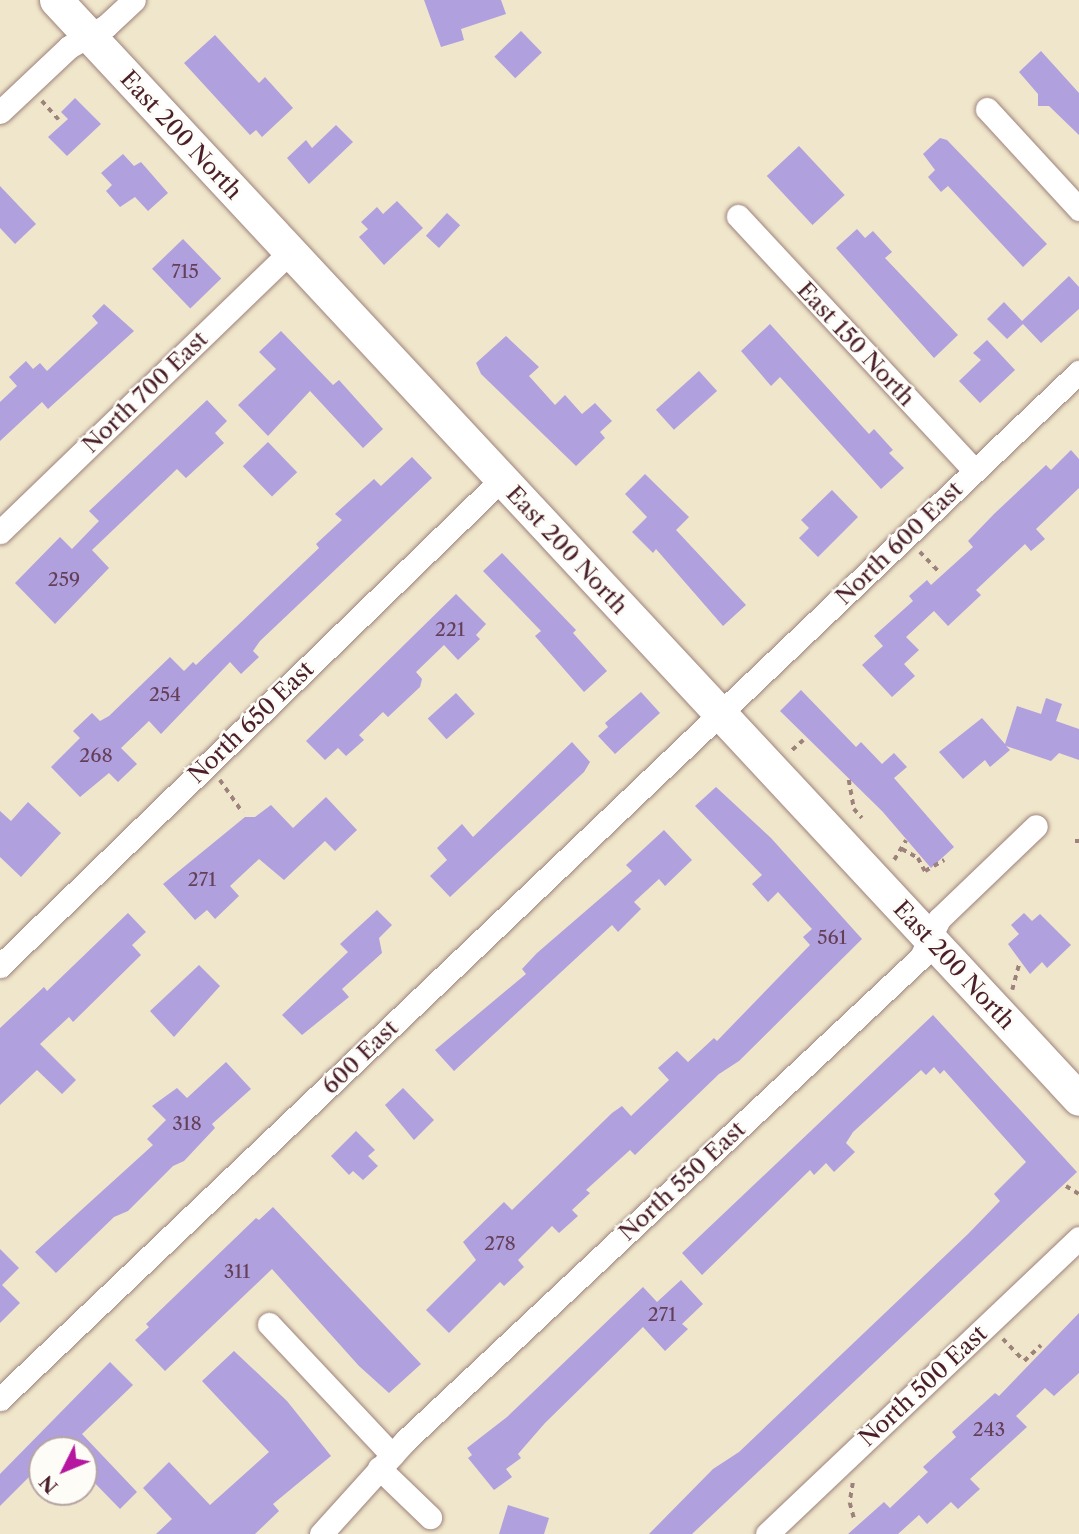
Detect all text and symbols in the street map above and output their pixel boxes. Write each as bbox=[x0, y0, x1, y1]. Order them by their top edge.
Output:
street label: East 200 North bbox=[115, 65, 247, 205]
house number: 715 bbox=[171, 261, 199, 283]
street label: East 150 North bbox=[791, 276, 921, 412]
street label: North 700 East bbox=[77, 325, 213, 459]
street label: North 600 East bbox=[830, 476, 968, 610]
street label: East 200 North bbox=[501, 480, 633, 620]
house number: 259 bbox=[48, 569, 80, 591]
house number: 221 bbox=[435, 619, 465, 641]
street label: North 650 East bbox=[183, 655, 319, 789]
house number: 254 bbox=[149, 684, 181, 706]
house number: 268 bbox=[79, 745, 113, 767]
house number: 271 bbox=[188, 869, 216, 891]
street label: East 200 North bbox=[888, 895, 1020, 1035]
house number: 561 bbox=[817, 927, 847, 949]
street label: 600 East bbox=[316, 1014, 404, 1100]
house number: 318 bbox=[172, 1113, 202, 1135]
street label: North 550 East bbox=[613, 1115, 751, 1247]
house number: 278 bbox=[484, 1233, 516, 1255]
house number: 311 bbox=[224, 1261, 250, 1283]
house number: 271 bbox=[648, 1304, 676, 1326]
street label: North 500 East bbox=[853, 1320, 993, 1452]
house number: 243 bbox=[973, 1419, 1005, 1441]
north arrow bbox=[28, 1436, 98, 1506]
text: N bbox=[35, 1470, 63, 1498]

